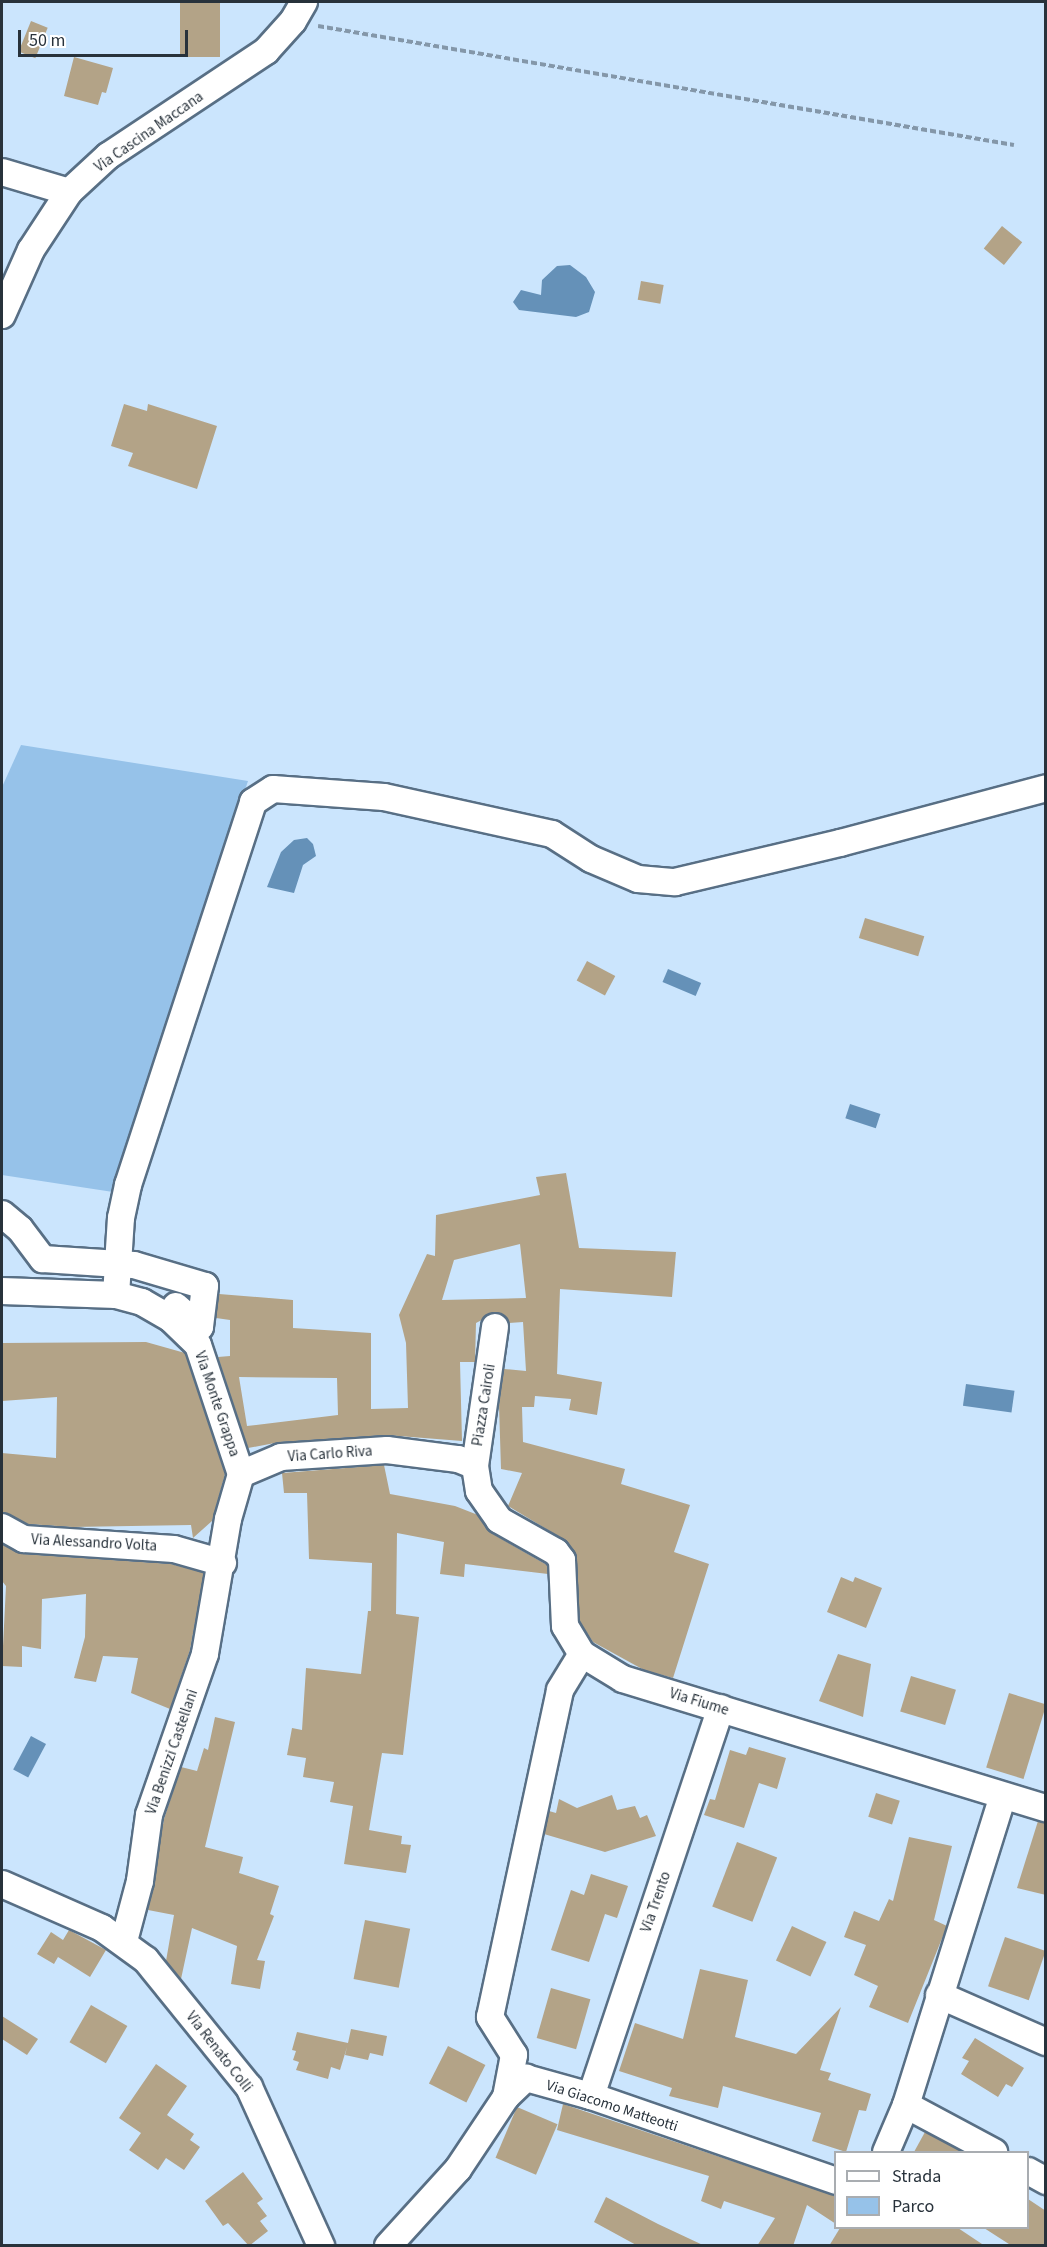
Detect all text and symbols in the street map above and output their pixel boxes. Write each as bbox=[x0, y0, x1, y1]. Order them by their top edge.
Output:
scale bar bbox=[21, 18, 190, 56]
text: 50 m bbox=[29, 28, 65, 53]
street label: Via Cascina Maccana bbox=[91, 88, 207, 176]
street label: Via Monte Grappa bbox=[191, 1349, 243, 1459]
street label: Piazza Cairoli bbox=[469, 1362, 499, 1448]
street label: Via Carlo Riva bbox=[287, 1442, 373, 1466]
street label: Via Alessandro Volta bbox=[31, 1531, 157, 1555]
street label: Via Fiume bbox=[667, 1684, 731, 1720]
street label: Via Benizzi Castellani bbox=[142, 1687, 202, 1817]
street label: Via Trento bbox=[637, 1869, 675, 1935]
street label: Via Renato Colli bbox=[182, 2008, 256, 2096]
street label: Via Giacomo Matteotti bbox=[544, 2076, 680, 2136]
legend bbox=[834, 2151, 1029, 2229]
text: Strada bbox=[892, 2164, 941, 2189]
text: Parco bbox=[892, 2194, 934, 2219]

